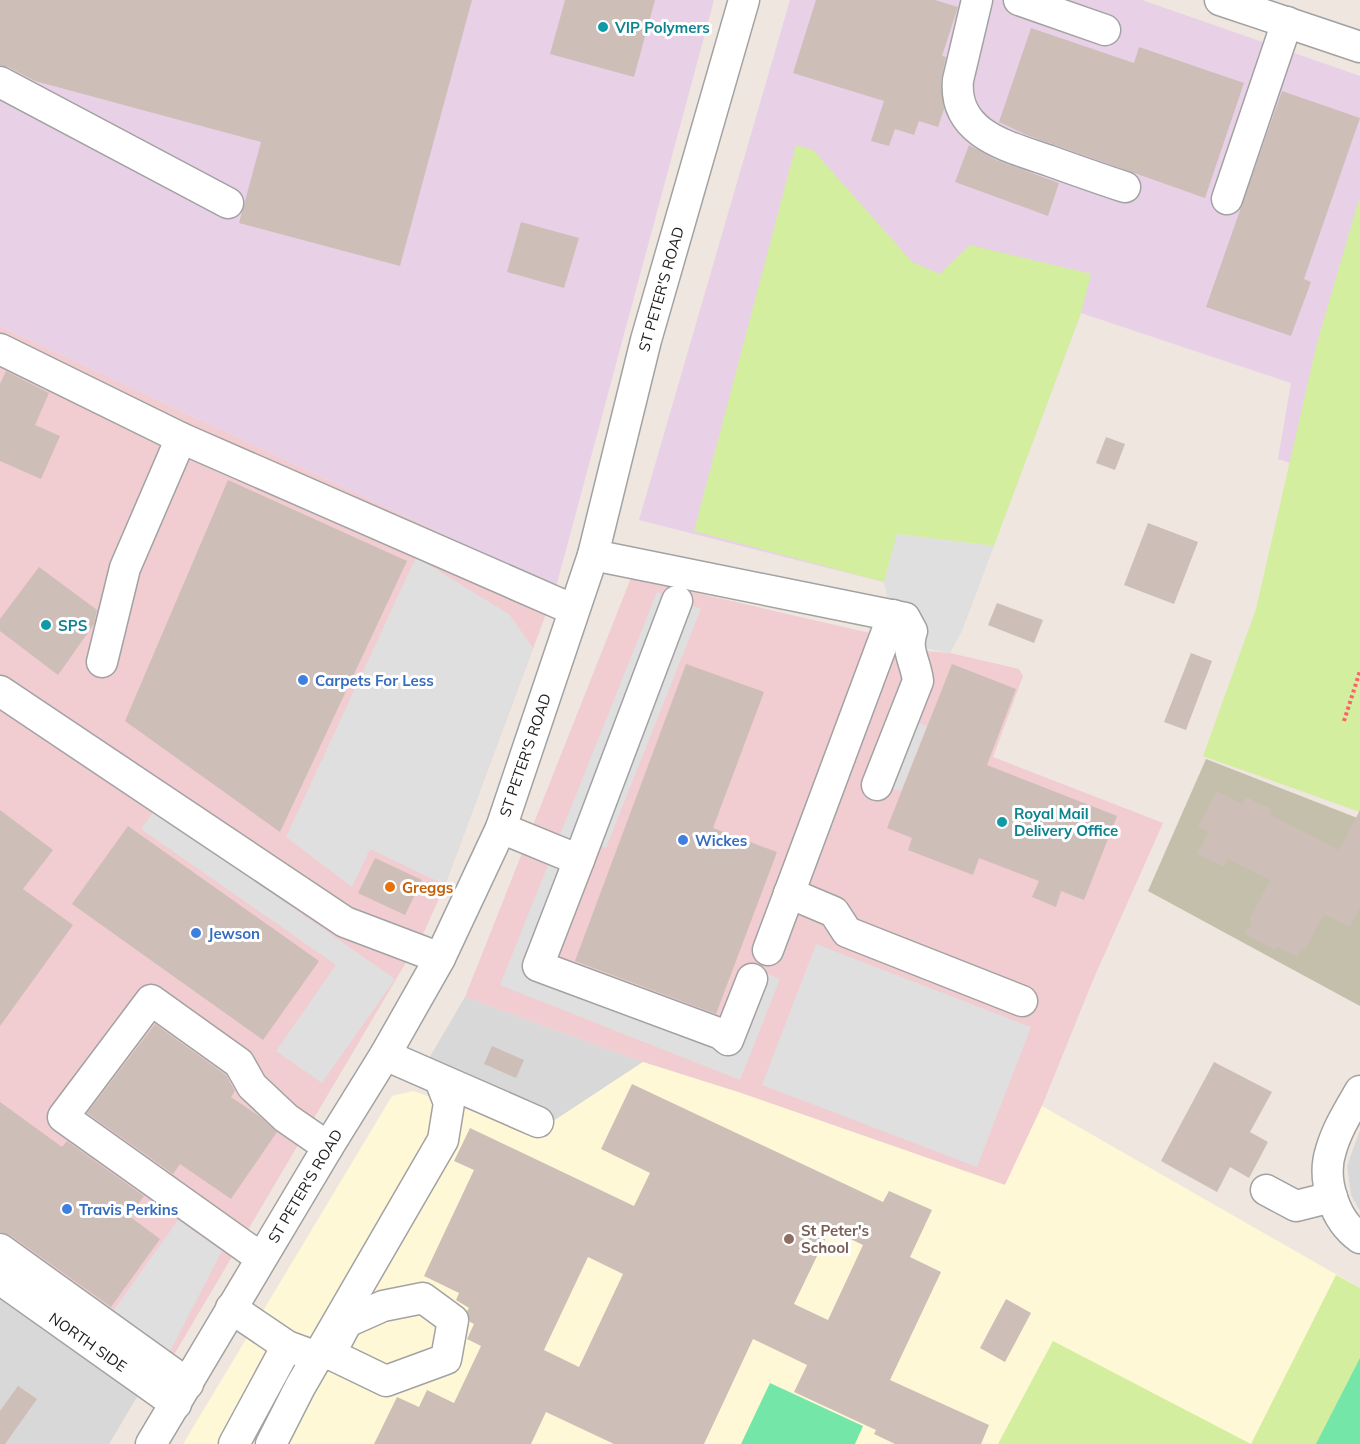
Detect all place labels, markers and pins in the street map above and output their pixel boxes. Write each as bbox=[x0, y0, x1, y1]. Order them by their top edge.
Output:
place label: VIP Polymers bbox=[614, 18, 710, 37]
marker: VIP Polymers bbox=[596, 20, 610, 34]
place label: SPS bbox=[58, 616, 88, 635]
marker: SPS bbox=[39, 618, 53, 632]
place label: Carpets For Less bbox=[315, 671, 434, 690]
marker: Carpets For Less bbox=[296, 673, 310, 687]
place label: Royal Mail Delivery Office bbox=[1014, 804, 1118, 840]
marker: Royal Mail Delivery Office bbox=[995, 815, 1009, 829]
place label: Wickes bbox=[695, 831, 747, 850]
marker: Wickes bbox=[676, 833, 690, 847]
place label: Greggs bbox=[402, 878, 453, 897]
marker: Greggs bbox=[383, 880, 397, 894]
place label: Jewson bbox=[208, 924, 260, 943]
marker: Jewson bbox=[189, 926, 203, 940]
place label: Travis Perkins bbox=[79, 1200, 178, 1219]
marker: Travis Perkins bbox=[60, 1202, 74, 1216]
place label: St Peter's School bbox=[801, 1221, 869, 1257]
marker: St Peter's School bbox=[782, 1232, 796, 1246]

